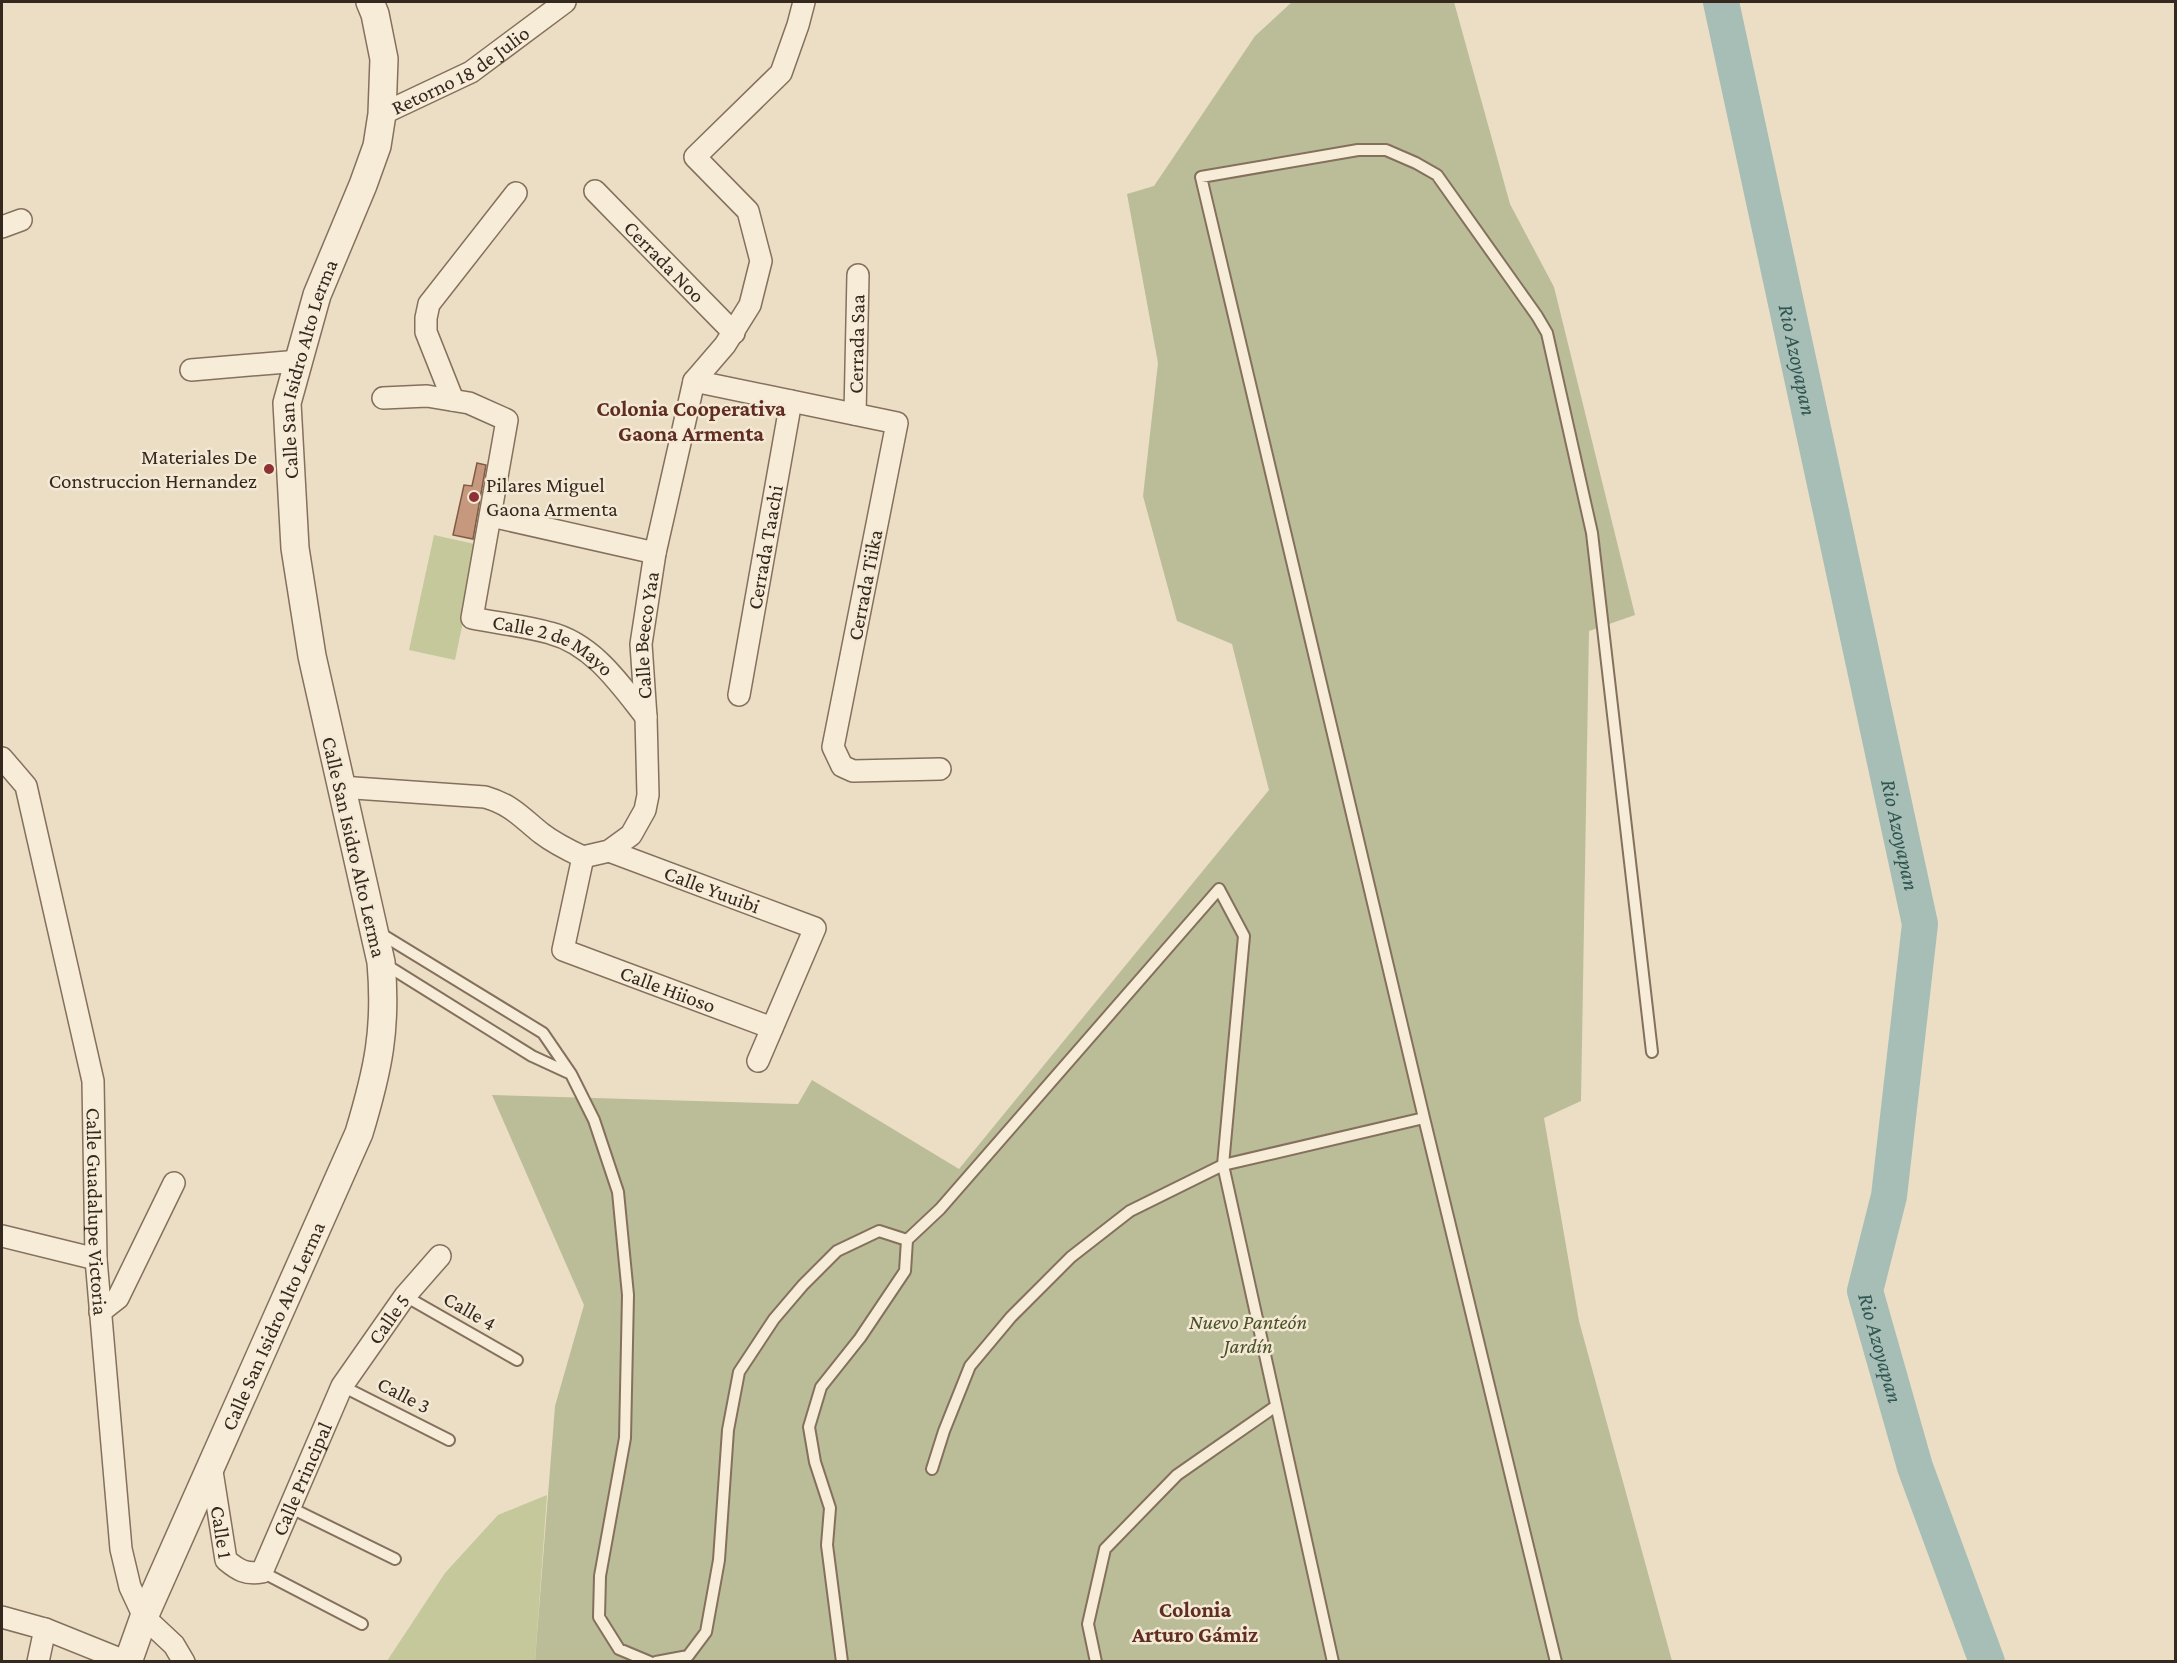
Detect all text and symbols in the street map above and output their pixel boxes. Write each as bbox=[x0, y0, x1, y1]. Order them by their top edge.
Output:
street label: Retorno 18 de Julio bbox=[388, 21, 534, 120]
street label: Cerrada Noo bbox=[619, 216, 710, 308]
street label: Calle San Isidro Alto Lerma bbox=[275, 255, 343, 480]
street label: Cerrada Saa bbox=[843, 294, 870, 394]
water label: Rio Azoyapan bbox=[1774, 302, 1822, 418]
district label: Colonia Cooperativa Gaona Armenta bbox=[596, 396, 786, 446]
place label: Materiales De Construccion Hernandez bbox=[49, 445, 257, 493]
marker: Materiales De Construccion Hernandez bbox=[262, 462, 276, 476]
place label: Pilares Miguel Gaona Armenta bbox=[486, 473, 618, 521]
street label: Cerrada Taachi bbox=[742, 483, 788, 611]
marker: Pilares Miguel Gaona Armenta bbox=[467, 490, 481, 504]
street label: Cerrada Tiika bbox=[842, 527, 888, 643]
street label: Calle Beeco Yaa bbox=[629, 570, 664, 700]
street label: Calle 2 de Mayo bbox=[491, 610, 619, 681]
street label: Calle San Isidro Alto Lerma bbox=[317, 734, 391, 960]
water label: Rio Azoyapan bbox=[1876, 777, 1924, 893]
street label: Calle Yuuibi bbox=[661, 861, 764, 919]
street label: Calle Hiioso bbox=[617, 960, 719, 1018]
street label: Calle Guadalupe Victoria bbox=[81, 1107, 113, 1317]
street label: Calle San Isidro Alto Lerma bbox=[216, 1218, 330, 1434]
street label: Calle 4 bbox=[439, 1286, 501, 1336]
street label: Calle 5 bbox=[363, 1289, 415, 1349]
water label: Rio Azoyapan bbox=[1853, 1290, 1908, 1406]
park label: Nuevo Panteón Jardín bbox=[1189, 1310, 1307, 1358]
street label: Calle 3 bbox=[374, 1372, 434, 1418]
street label: Calle Principal bbox=[267, 1418, 337, 1540]
street label: Calle 1 bbox=[206, 1504, 238, 1560]
district label: Colonia Arturo Gámiz bbox=[1131, 1597, 1258, 1647]

